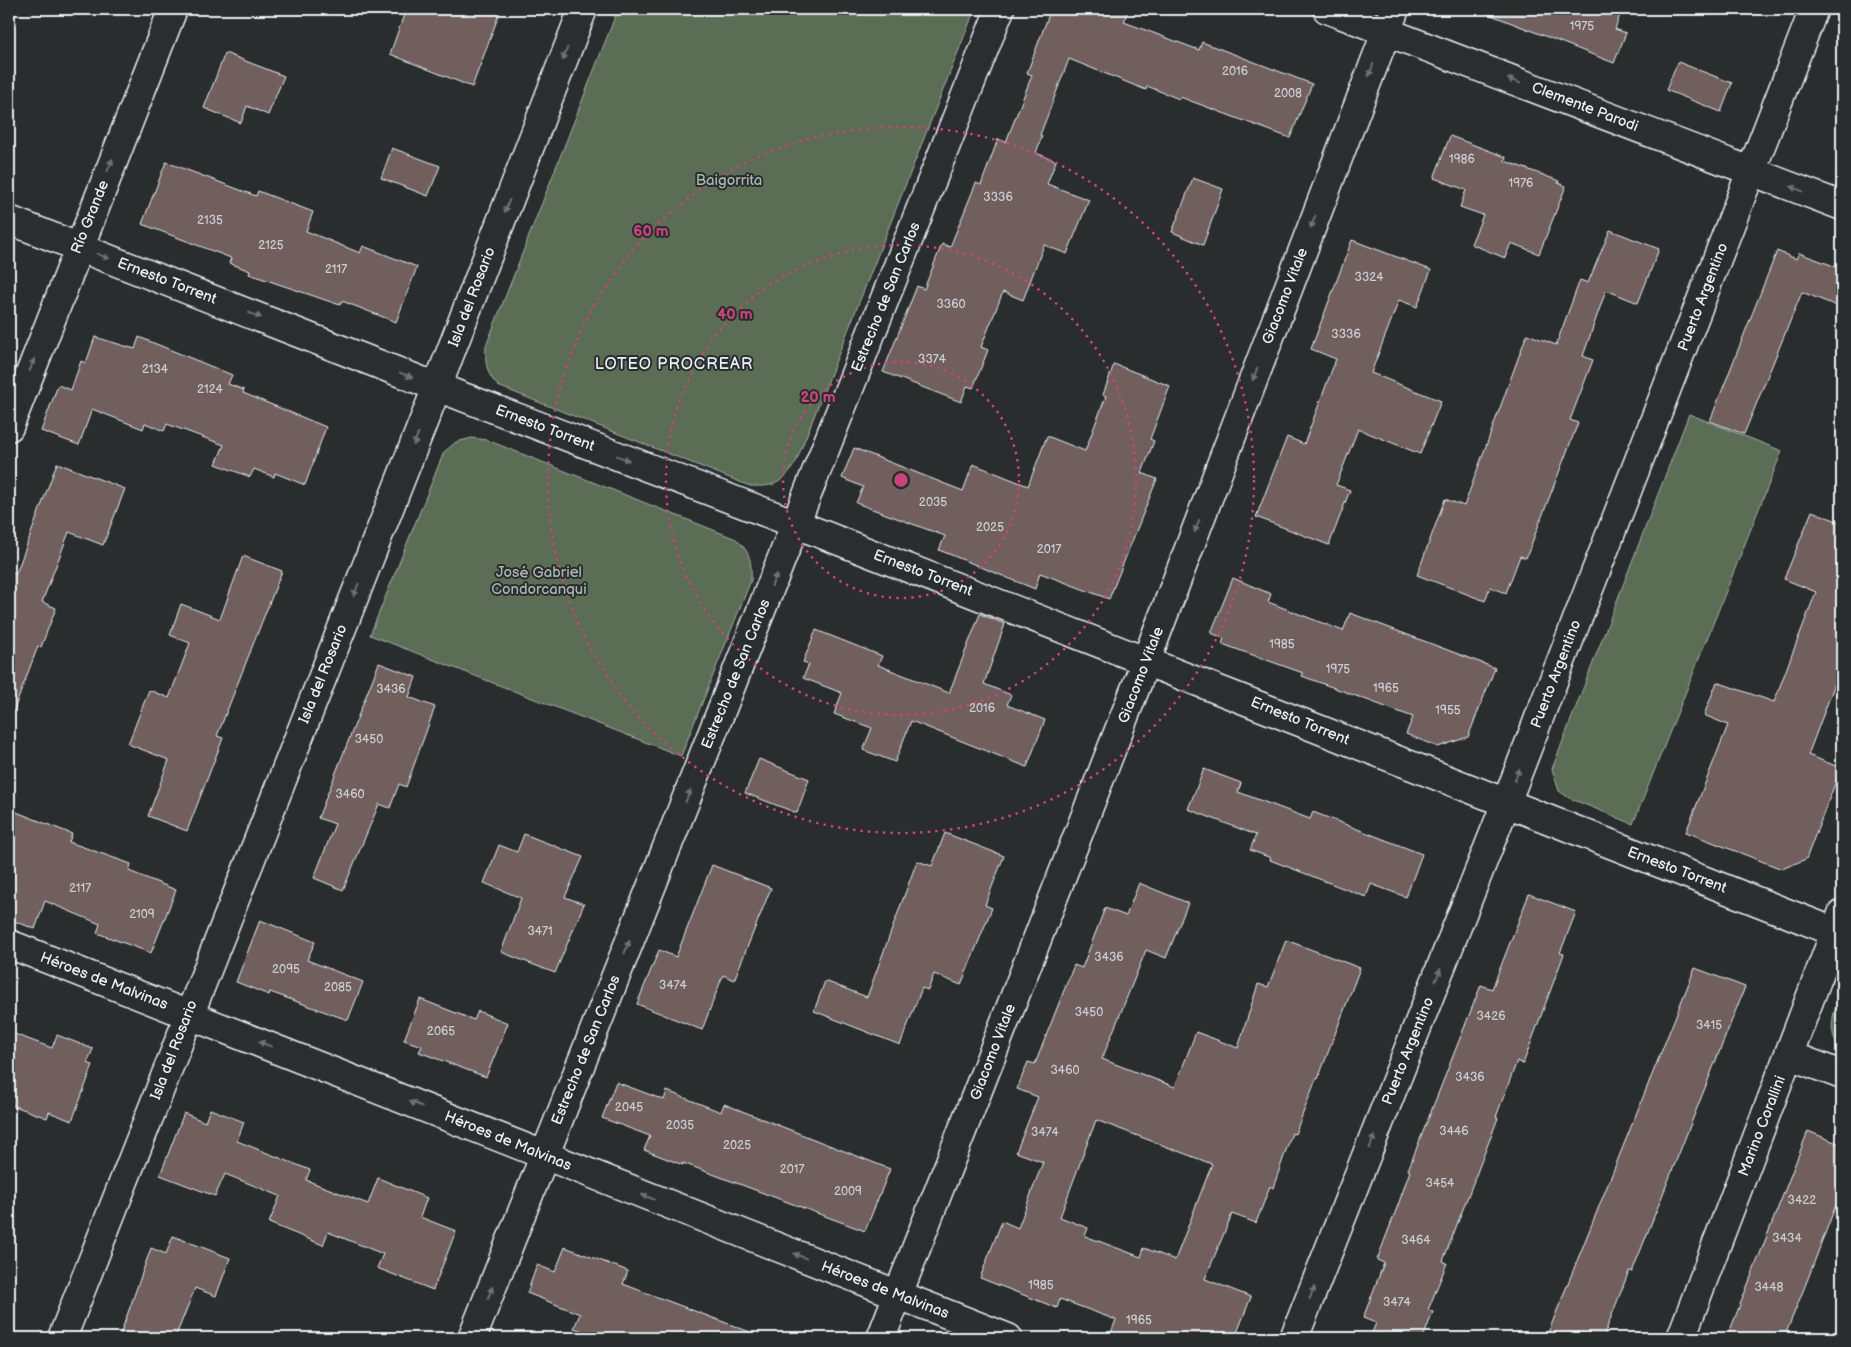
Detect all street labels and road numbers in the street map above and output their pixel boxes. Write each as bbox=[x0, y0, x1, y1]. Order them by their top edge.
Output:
street label: Clemente Parodi bbox=[1529, 78, 1641, 136]
street label: Río Grande bbox=[67, 177, 113, 257]
street label: Estrecho de San Carlos bbox=[847, 219, 925, 375]
street label: Puerto Argentino bbox=[1674, 240, 1732, 354]
street label: Isla del Rosario bbox=[444, 244, 500, 350]
street label: Giacomo Vitale bbox=[1258, 245, 1312, 347]
street label: Ernesto Torrent bbox=[115, 253, 220, 309]
street label: Ernesto Torrent bbox=[493, 400, 598, 456]
street label: Ernesto Torrent bbox=[871, 545, 976, 601]
street label: Estrecho de San Carlos bbox=[697, 596, 775, 752]
street label: Puerto Argentino bbox=[1527, 617, 1585, 731]
street label: Isla del Rosario bbox=[294, 622, 352, 726]
street label: Giacomo Vitale bbox=[1114, 624, 1168, 726]
street label: Ernesto Torrent bbox=[1248, 693, 1353, 750]
street label: Ernesto Torrent bbox=[1625, 842, 1730, 898]
street label: Héroes de Malvinas bbox=[37, 948, 171, 1014]
street label: Estrecho de San Carlos bbox=[547, 972, 625, 1128]
street label: Puerto Argentino bbox=[1378, 994, 1438, 1108]
street label: Isla del Rosario bbox=[146, 997, 202, 1103]
street label: Giacomo Vitale bbox=[966, 1001, 1020, 1103]
street label: Marino Corallini bbox=[1734, 1073, 1790, 1179]
street label: Héroes de Malvinas bbox=[442, 1107, 575, 1175]
street label: Héroes de Malvinas bbox=[818, 1257, 952, 1323]

